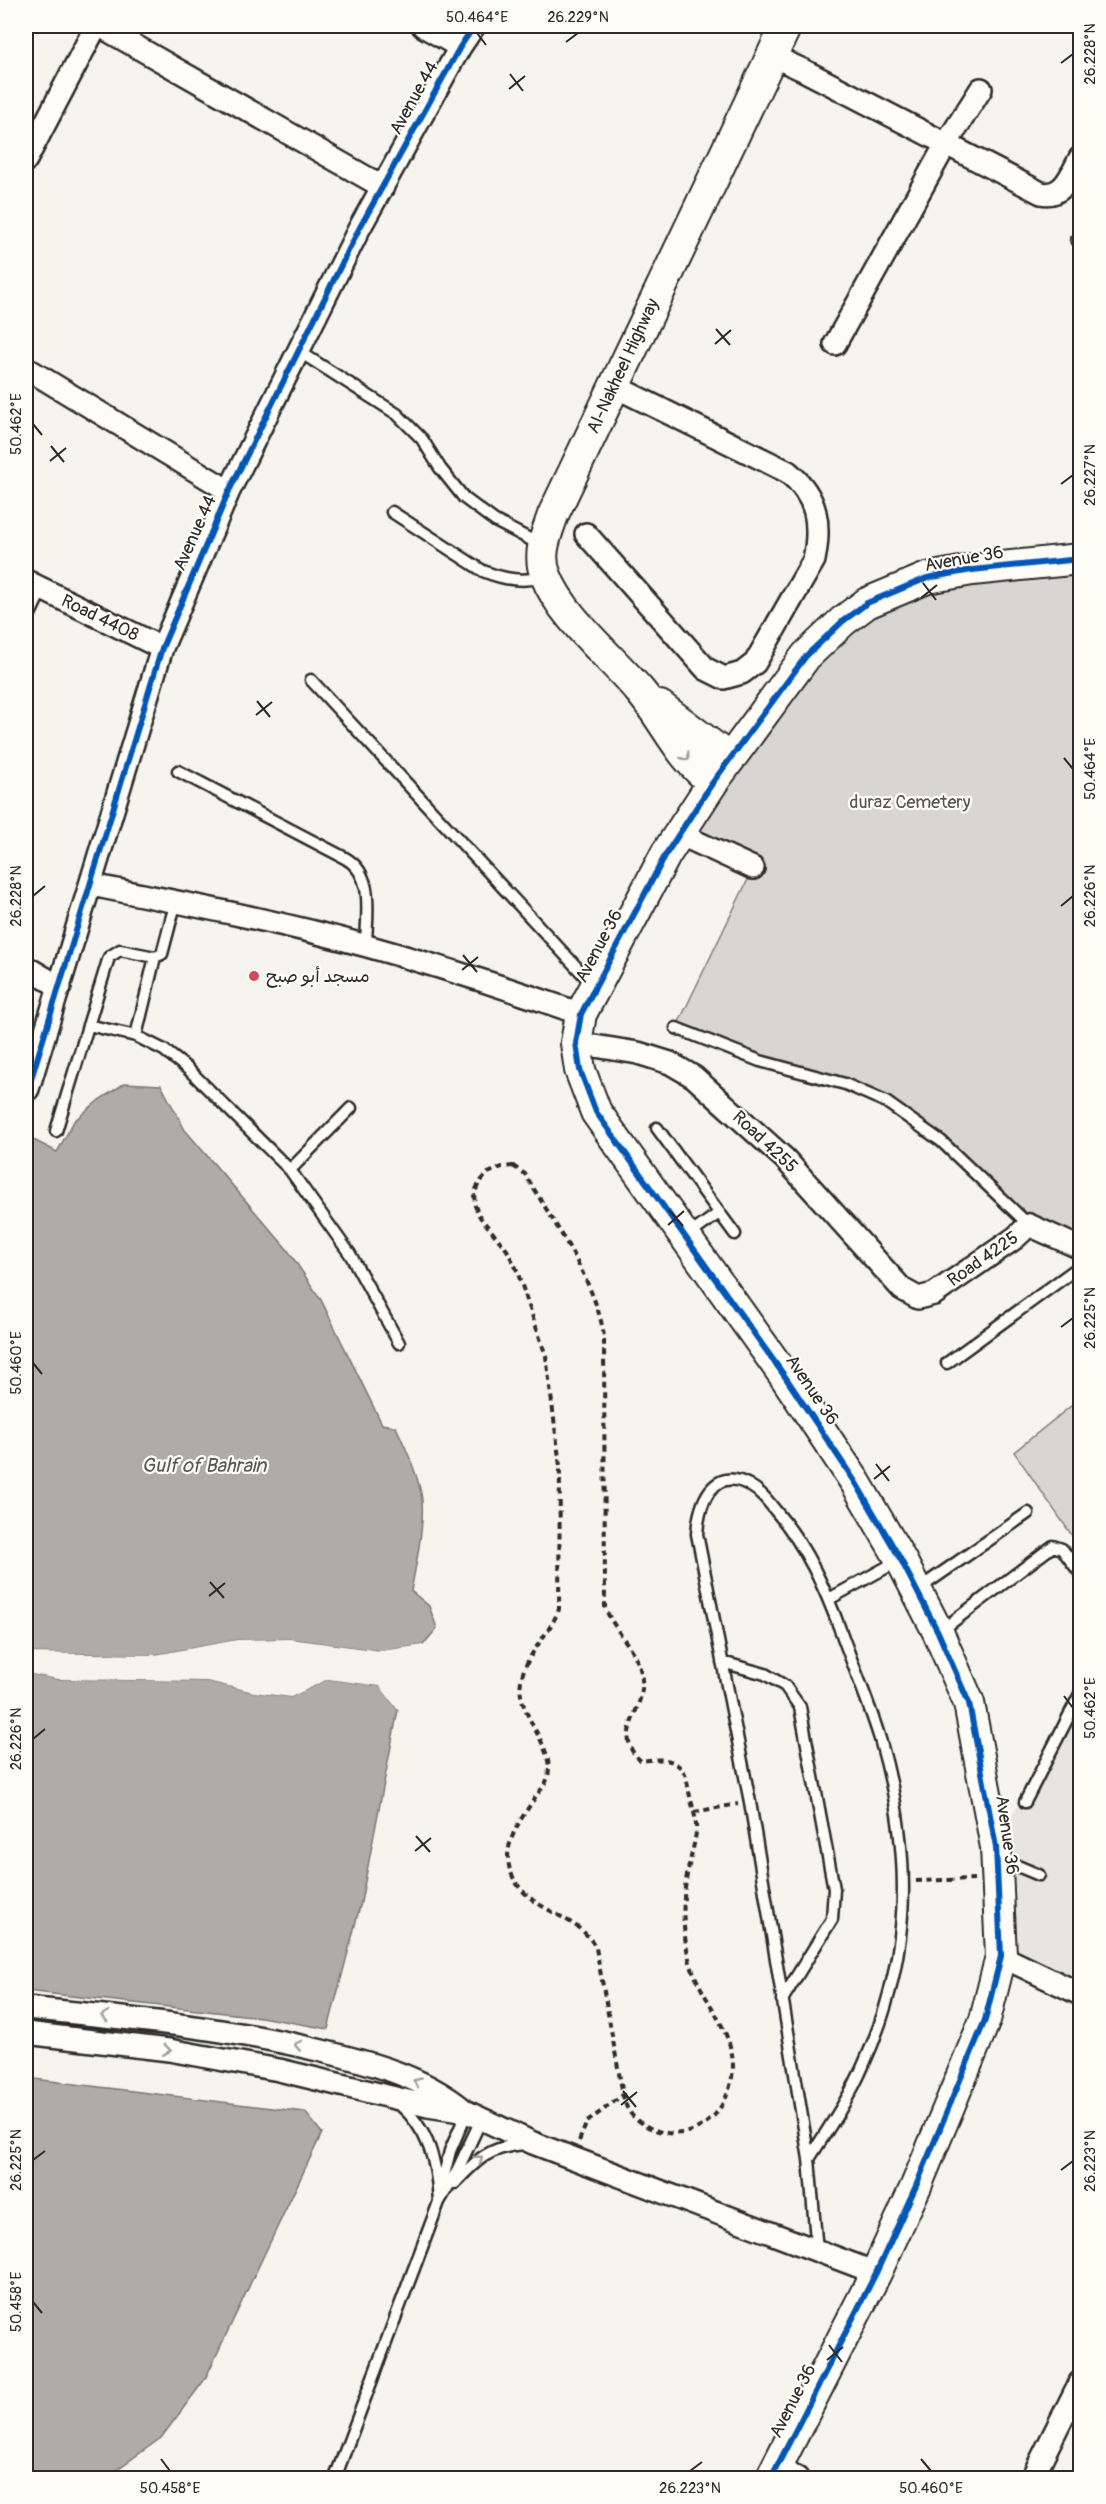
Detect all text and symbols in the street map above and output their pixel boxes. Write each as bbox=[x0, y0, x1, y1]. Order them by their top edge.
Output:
text: 50.464°E bbox=[446, 8, 508, 27]
text: 26.229°N bbox=[547, 8, 609, 27]
text: 26.228°N bbox=[1081, 23, 1100, 85]
street label: Avenue 44 bbox=[385, 57, 444, 139]
street label: Al-Nakheel Highway bbox=[582, 294, 665, 437]
text: 50.462°E bbox=[7, 393, 26, 455]
text: 26.227°N bbox=[1081, 444, 1100, 506]
street label: Avenue 44 bbox=[168, 491, 222, 574]
street label: Avenue 36 bbox=[923, 541, 1005, 577]
street label: Road 4408 bbox=[57, 589, 143, 647]
text: 50.464°E bbox=[1081, 738, 1100, 800]
one-way arrow bbox=[678, 750, 689, 761]
park label: duraz Cemetery bbox=[850, 791, 971, 814]
text: 26.228°N bbox=[7, 865, 26, 927]
text: 26.226°N bbox=[1081, 865, 1100, 927]
street label: Avenue 36 bbox=[570, 905, 628, 987]
place label: مسجد أبو صبح bbox=[266, 965, 370, 988]
marker: مسجد أبو صبح bbox=[247, 969, 261, 983]
street label: Road 4255 bbox=[727, 1106, 803, 1178]
street label: Road 4225 bbox=[943, 1226, 1023, 1292]
text: 26.225°N bbox=[1081, 1287, 1100, 1349]
text: 50.460°E bbox=[7, 1331, 26, 1395]
street label: Avenue 36 bbox=[780, 1351, 844, 1429]
water label: Gulf of Bahrain bbox=[142, 1453, 268, 1478]
text: 50.462°E bbox=[1081, 1677, 1100, 1739]
text: 26.226°N bbox=[7, 1708, 26, 1770]
street label: Avenue 36 bbox=[990, 1794, 1024, 1876]
one-way arrow bbox=[101, 2010, 110, 2023]
one-way arrow bbox=[293, 2040, 303, 2053]
one-way arrow bbox=[162, 2044, 172, 2056]
one-way arrow bbox=[413, 2077, 424, 2089]
text: 26.225°N bbox=[7, 2129, 26, 2191]
text: 26.223°N bbox=[1081, 2130, 1100, 2192]
one-way arrow bbox=[472, 2156, 483, 2167]
text: 50.458°E bbox=[7, 2272, 26, 2332]
street label: Avenue 36 bbox=[765, 2360, 821, 2442]
text: 50.458°E bbox=[140, 2479, 200, 2498]
text: 26.223°N bbox=[659, 2479, 721, 2498]
text: 50.460°E bbox=[899, 2479, 963, 2498]

